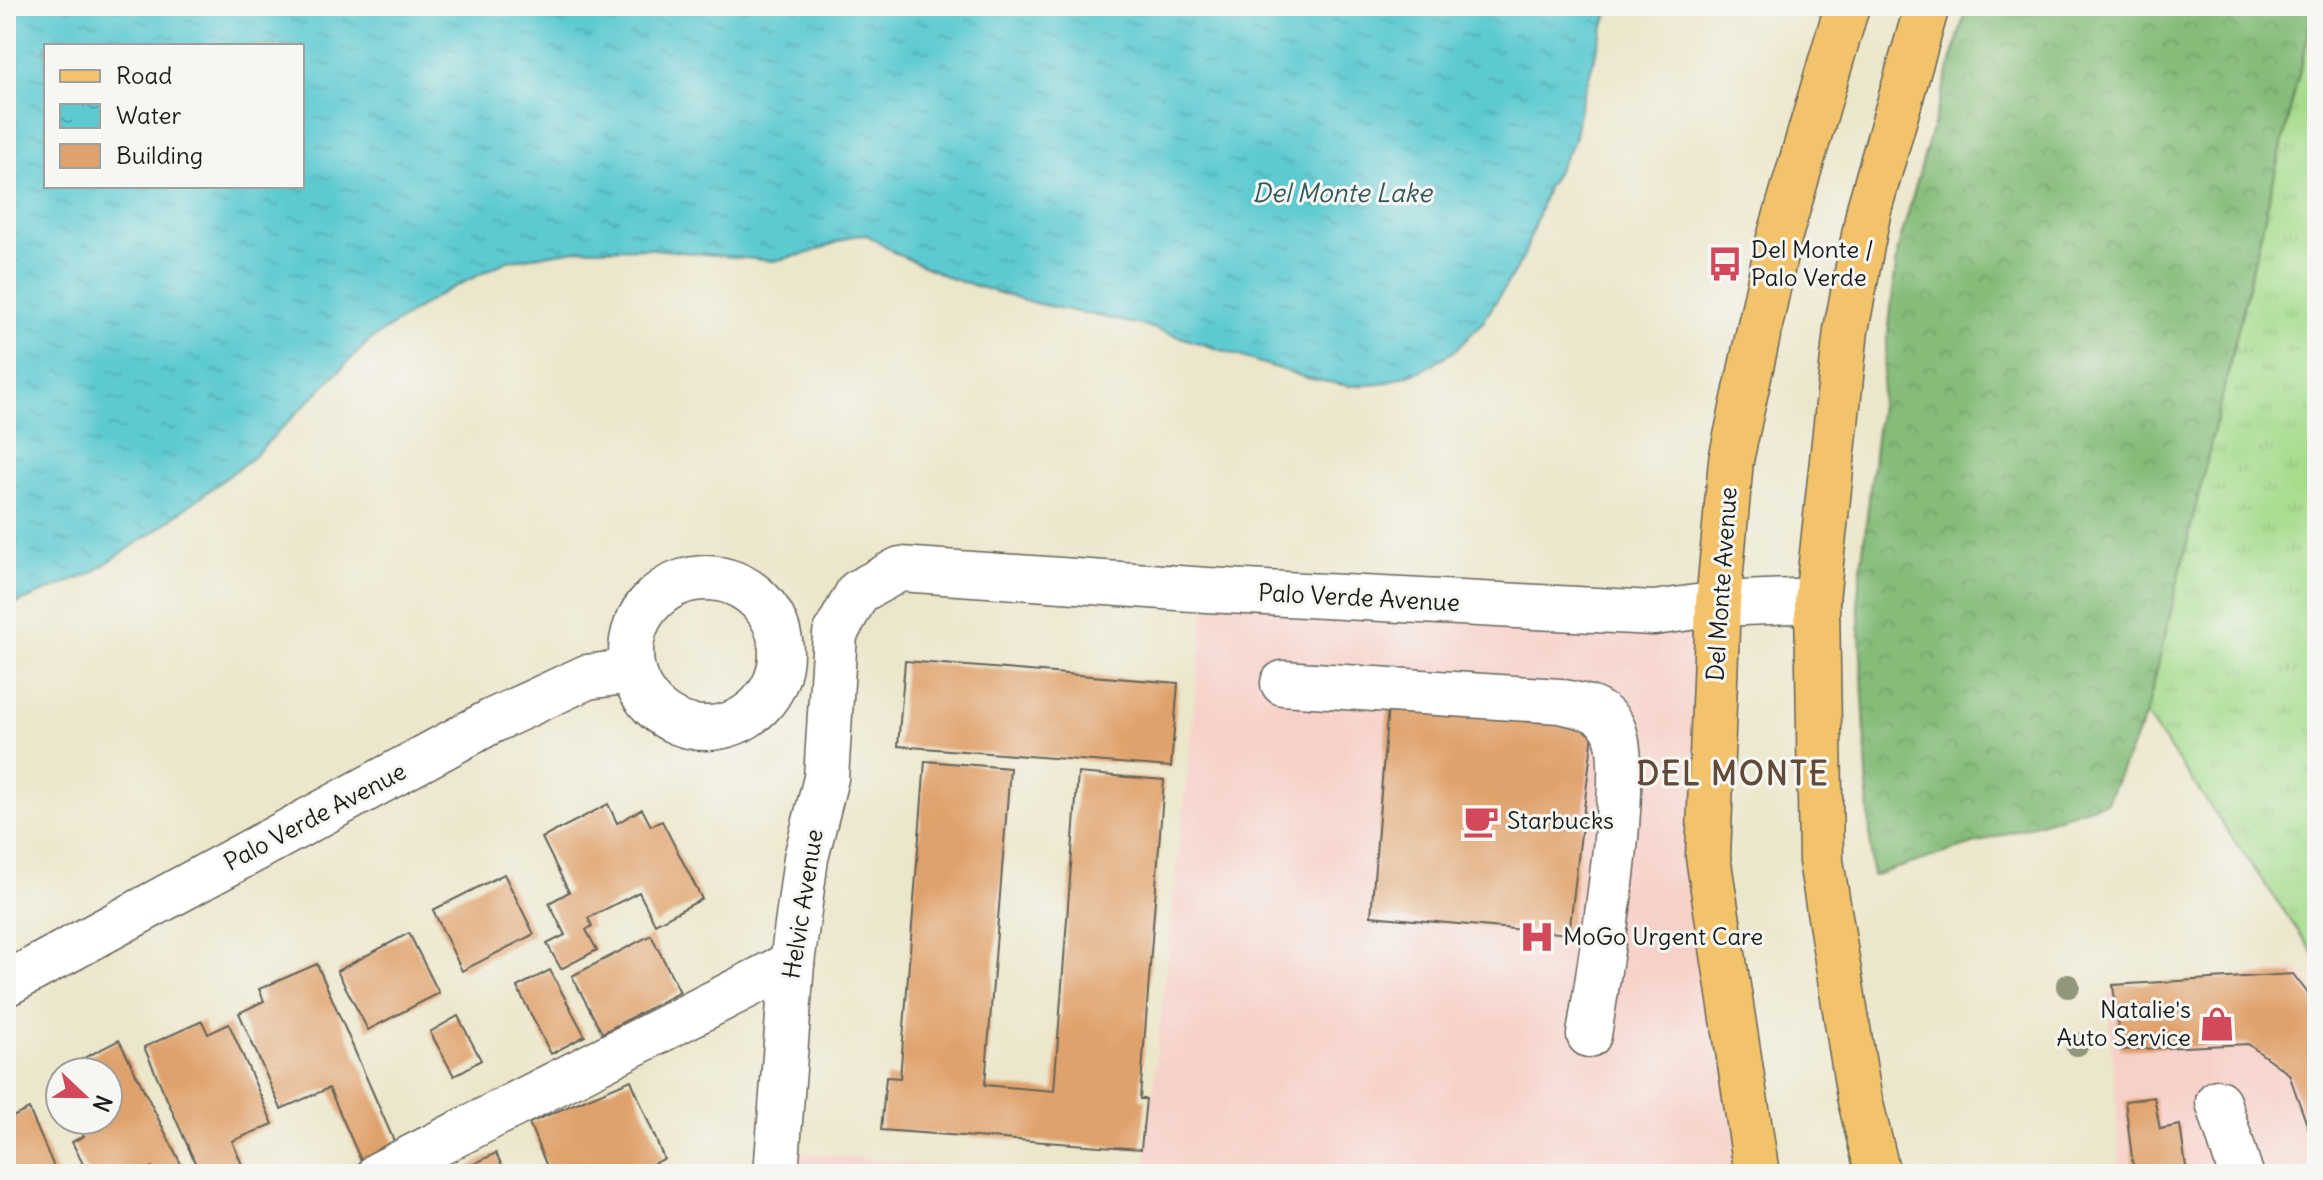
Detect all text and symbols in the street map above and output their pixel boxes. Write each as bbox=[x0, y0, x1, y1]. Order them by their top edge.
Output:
legend bbox=[44, 44, 304, 188]
text: Road bbox=[116, 60, 172, 90]
text: Water bbox=[116, 100, 181, 130]
text: Building bbox=[116, 140, 203, 170]
water label: Del Monte Lake bbox=[1252, 176, 1434, 209]
place label: Del Monte / Palo Verde bbox=[1751, 234, 1874, 292]
bus stop icon: Del Monte / Palo Verde bbox=[1706, 245, 1744, 283]
street label: Del Monte Avenue bbox=[1699, 486, 1743, 682]
street label: Palo Verde Avenue bbox=[1258, 577, 1461, 617]
district label: DEL MONTE bbox=[1637, 753, 1829, 794]
street label: Palo Verde Avenue bbox=[218, 756, 411, 877]
cafe icon: Starbucks bbox=[1462, 802, 1500, 840]
place label: Starbucks bbox=[1507, 805, 1614, 835]
street label: Helvic Avenue bbox=[775, 827, 829, 981]
hospital icon: MoGo Urgent Care bbox=[1518, 918, 1556, 956]
place label: MoGo Urgent Care bbox=[1563, 921, 1763, 951]
place label: Natalie's Auto Service bbox=[2056, 994, 2191, 1052]
shop icon: Natalie's Auto Service bbox=[2198, 1005, 2236, 1043]
north arrow bbox=[44, 1056, 124, 1136]
text: N bbox=[87, 1091, 118, 1116]

